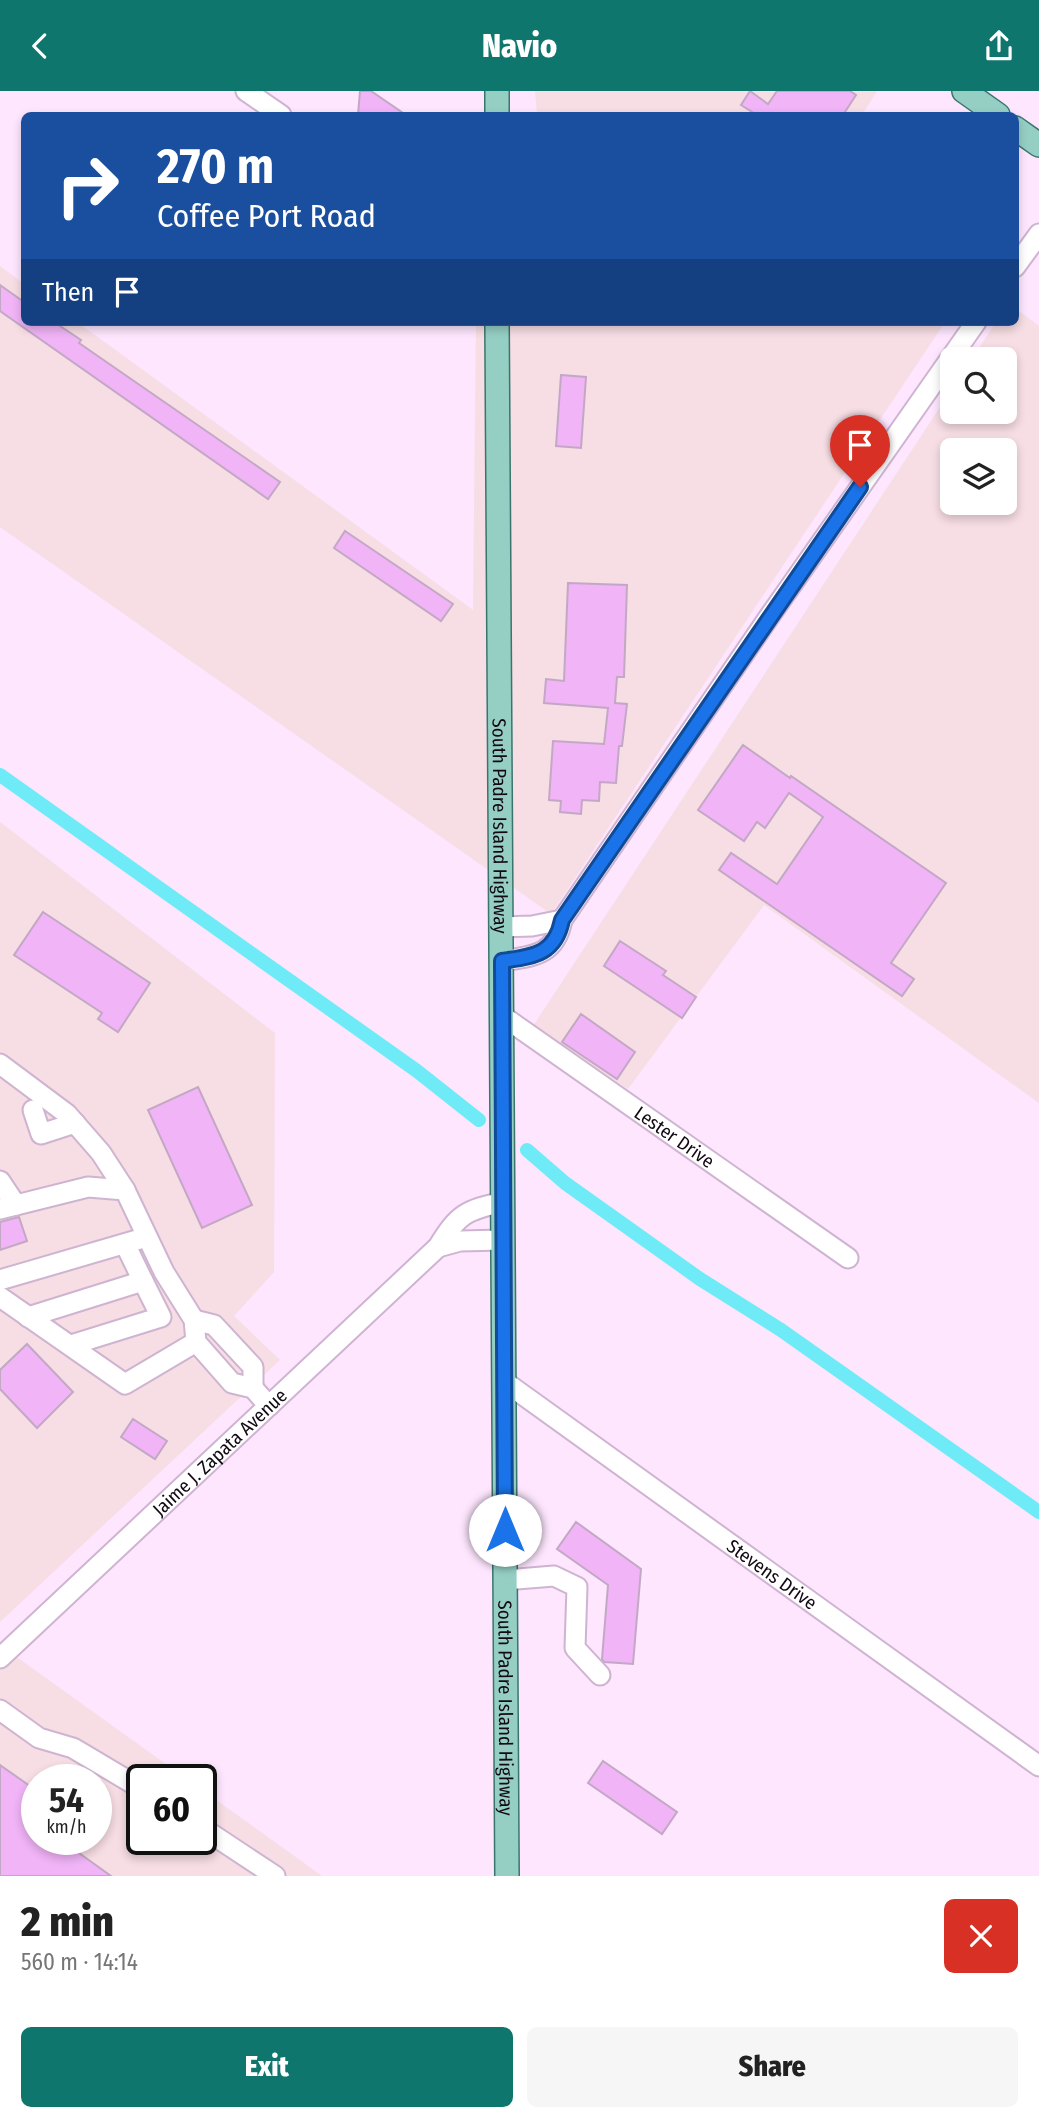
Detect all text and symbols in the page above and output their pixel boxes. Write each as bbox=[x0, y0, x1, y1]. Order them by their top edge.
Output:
icon: back bbox=[21, 27, 59, 65]
text: Navio bbox=[482, 27, 557, 65]
icon: share bbox=[980, 27, 1018, 65]
text: 270 m bbox=[157, 137, 274, 196]
icon: right bbox=[42, 140, 133, 231]
text: Coffee Port Road bbox=[157, 197, 376, 235]
icon: arrive bbox=[108, 273, 146, 311]
text: Then bbox=[42, 277, 94, 308]
map controls bbox=[940, 347, 1017, 515]
button: search bbox=[940, 347, 1017, 424]
pin bbox=[830, 415, 890, 487]
icon: arrive bbox=[841, 426, 879, 464]
button: layers bbox=[940, 438, 1017, 515]
street label: South Padre Island Highway bbox=[488, 718, 512, 934]
street label: Lester Drive bbox=[630, 1101, 719, 1173]
street label: Jaime J. Zapata Avenue bbox=[148, 1384, 292, 1521]
position arrow bbox=[468, 1493, 542, 1567]
street label: Stevens Drive bbox=[722, 1534, 821, 1615]
street label: South Padre Island Highway bbox=[493, 1600, 518, 1816]
speed limit sign: 60 bbox=[126, 1764, 217, 1855]
text: 54 bbox=[49, 1779, 84, 1821]
text: km/h bbox=[46, 1816, 87, 1838]
text: 2 min bbox=[21, 1897, 114, 1947]
button: close bbox=[944, 1899, 1018, 1973]
text: 560 m · 14:14 bbox=[21, 1948, 138, 1976]
button: Exit bbox=[21, 2027, 513, 2107]
button: Share bbox=[527, 2027, 1018, 2107]

